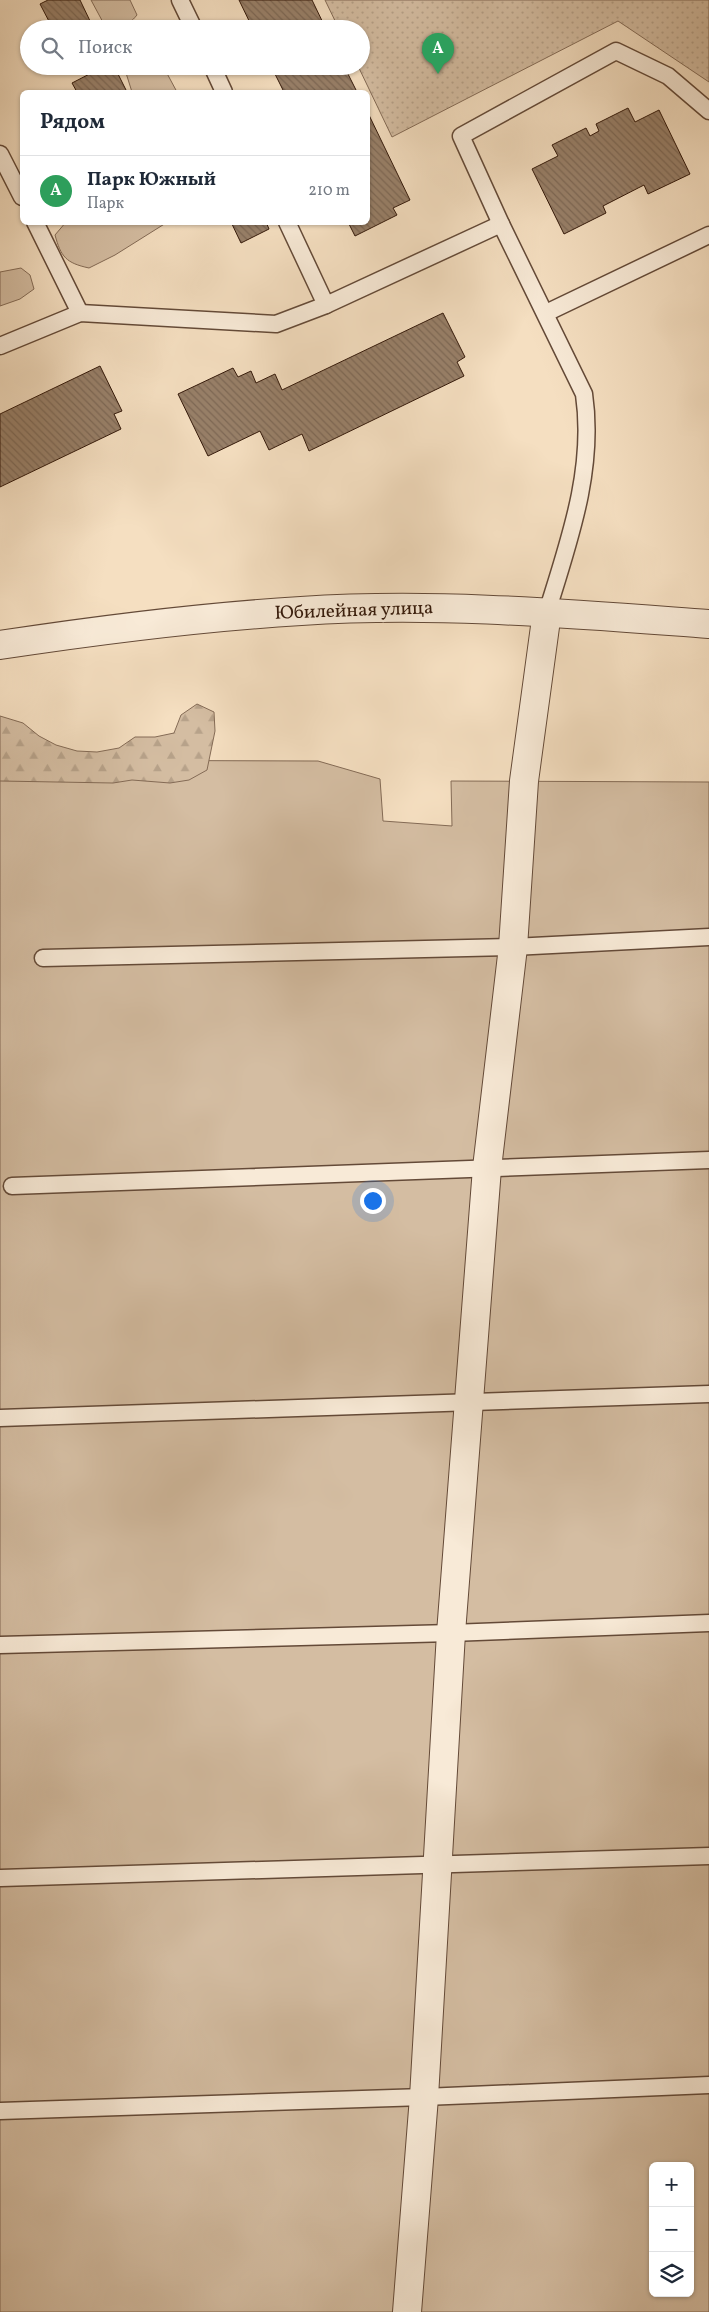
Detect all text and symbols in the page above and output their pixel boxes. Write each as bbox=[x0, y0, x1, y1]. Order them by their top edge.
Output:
search box bbox=[20, 20, 370, 75]
pin: A bbox=[422, 33, 454, 74]
icon: search bbox=[38, 34, 66, 62]
text: Поиск bbox=[78, 35, 132, 61]
text: Рядом bbox=[40, 108, 105, 137]
text: Парк Южный bbox=[87, 167, 216, 193]
text: A bbox=[50, 180, 62, 202]
text: 210 m bbox=[308, 180, 350, 202]
text: Парк bbox=[87, 193, 124, 215]
street label: Юбилейная улица bbox=[274, 595, 434, 627]
your location bbox=[360, 1188, 386, 1214]
map controls bbox=[649, 2162, 694, 2297]
button: + bbox=[649, 2162, 694, 2207]
button: − bbox=[649, 2207, 694, 2252]
button: layers bbox=[649, 2252, 694, 2297]

